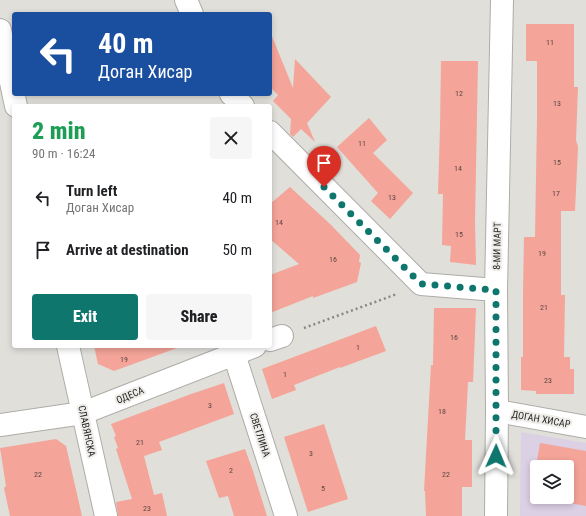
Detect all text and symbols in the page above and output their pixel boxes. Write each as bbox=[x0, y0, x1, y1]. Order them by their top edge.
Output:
text: 40 m bbox=[98, 27, 154, 60]
icon: left bbox=[32, 28, 84, 80]
house number: 11 bbox=[546, 38, 554, 47]
text: Доган Хисар bbox=[98, 61, 192, 82]
house number: 12 bbox=[455, 89, 463, 98]
house number: 13 bbox=[553, 99, 561, 108]
text: 2 min bbox=[32, 117, 86, 145]
button: close bbox=[210, 117, 252, 159]
house number: 11 bbox=[358, 139, 366, 148]
text: 90 m · 16:24 bbox=[32, 146, 95, 161]
pin bbox=[307, 146, 341, 187]
icon: arrive bbox=[313, 152, 335, 174]
house number: 15 bbox=[553, 158, 561, 167]
house number: 14 bbox=[454, 164, 462, 173]
text: Turn left bbox=[66, 182, 117, 200]
icon: left bbox=[32, 187, 54, 209]
text: 40 m bbox=[222, 189, 252, 207]
house number: 17 bbox=[552, 189, 560, 198]
house number: 13 bbox=[388, 193, 396, 202]
text: Доган Хисар bbox=[66, 200, 134, 215]
house number: 14 bbox=[275, 218, 283, 227]
street label: 8-МИ МАРТ bbox=[491, 222, 503, 270]
house number: 15 bbox=[455, 230, 463, 239]
icon: arrive bbox=[32, 239, 54, 261]
text: Arrive at destination bbox=[66, 241, 189, 259]
text: 50 m bbox=[222, 241, 252, 259]
house number: 19 bbox=[538, 249, 546, 258]
house number: 16 bbox=[329, 255, 337, 264]
button: Exit bbox=[32, 294, 138, 340]
button: Share bbox=[146, 294, 252, 340]
house number: 21 bbox=[540, 303, 548, 312]
house number: 16 bbox=[450, 333, 458, 342]
house number: 1 bbox=[356, 343, 360, 352]
house number: 19 bbox=[120, 355, 128, 364]
house number: 1 bbox=[283, 370, 287, 379]
house number: 23 bbox=[544, 376, 552, 385]
street label: ОДЕСА bbox=[115, 384, 146, 406]
house number: 3 bbox=[208, 401, 212, 410]
street label: СЛАВЯНСКА bbox=[76, 404, 98, 458]
house number: 18 bbox=[438, 407, 446, 416]
street label: ДОГАН ХИСАР bbox=[511, 408, 572, 430]
street label: СВЕТЛИНА bbox=[248, 412, 272, 459]
position arrow bbox=[475, 435, 517, 477]
house number: 21 bbox=[136, 438, 144, 447]
house number: 3 bbox=[309, 449, 313, 458]
map controls bbox=[530, 460, 574, 504]
button: layers bbox=[530, 460, 574, 504]
house number: 2 bbox=[229, 466, 233, 475]
house number: 22 bbox=[34, 470, 42, 479]
house number: 22 bbox=[442, 470, 450, 479]
house number: 5 bbox=[321, 484, 325, 493]
house number: 23 bbox=[143, 504, 151, 513]

